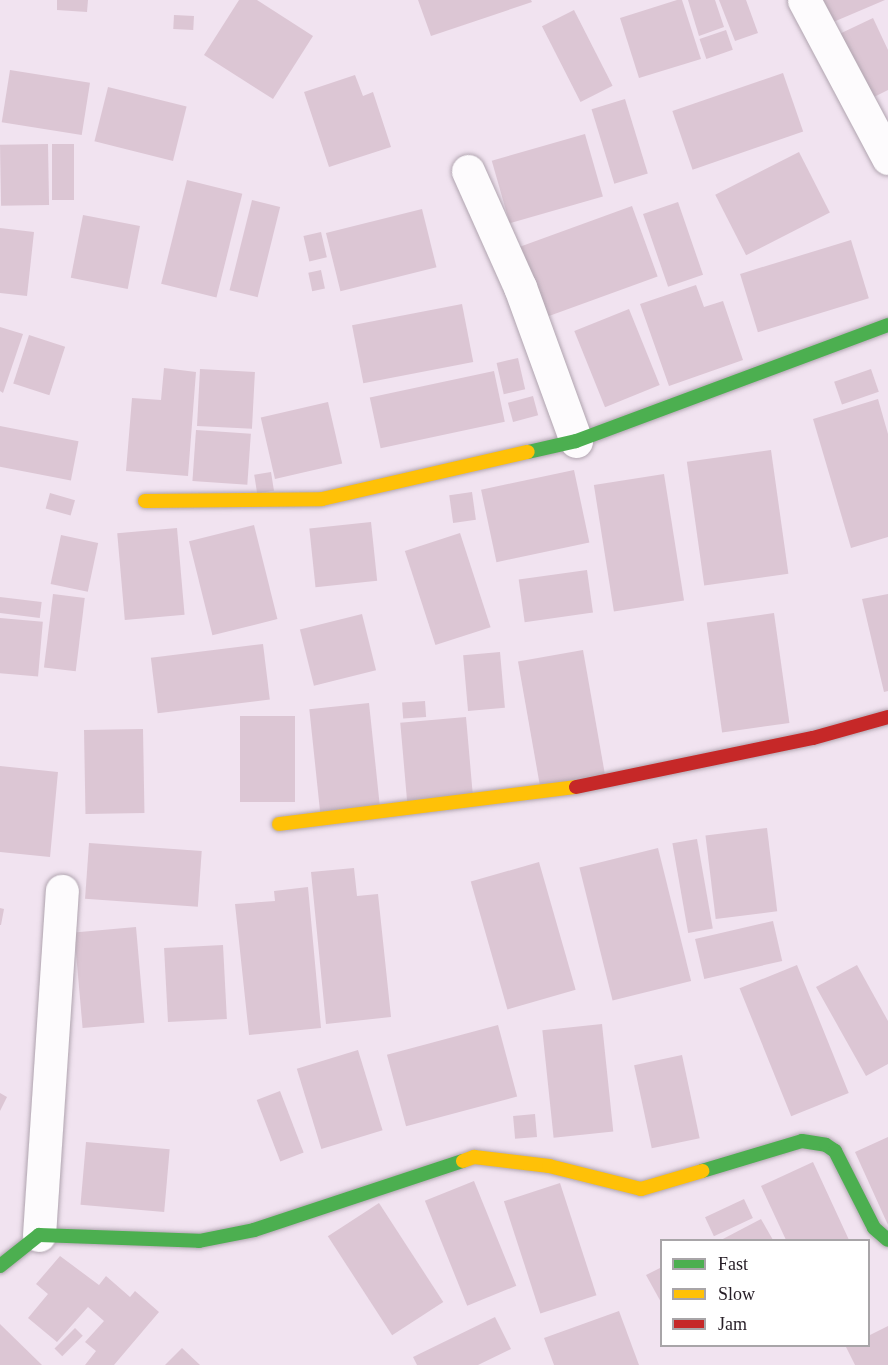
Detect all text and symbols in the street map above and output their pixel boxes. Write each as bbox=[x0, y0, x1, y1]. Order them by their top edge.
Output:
legend bbox=[660, 1239, 870, 1347]
text: Fast bbox=[718, 1254, 748, 1274]
text: Slow bbox=[718, 1284, 755, 1304]
text: Jam bbox=[718, 1314, 747, 1334]

